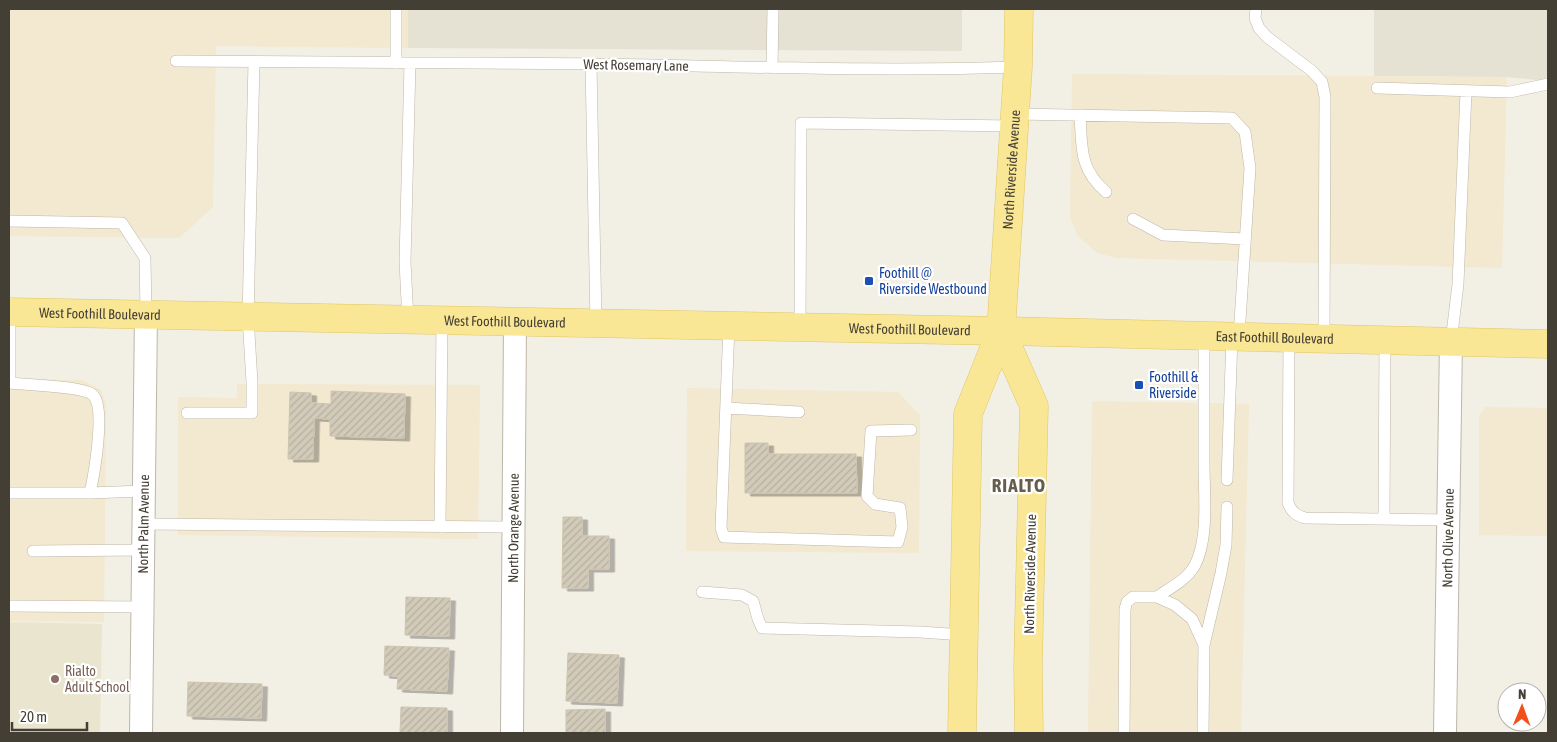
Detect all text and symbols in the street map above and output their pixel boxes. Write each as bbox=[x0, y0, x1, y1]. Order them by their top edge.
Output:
street label: West Rosemary Lane bbox=[583, 56, 689, 74]
street label: North Riverside Avenue bbox=[1000, 109, 1023, 230]
place label: Foothill @ Riverside Westbound bbox=[879, 265, 987, 297]
marker: Foothill @ Riverside Westbound bbox=[863, 275, 875, 287]
street label: West Foothill Boulevard bbox=[39, 305, 161, 323]
street label: West Foothill Boulevard bbox=[444, 312, 566, 331]
street label: West Foothill Boulevard bbox=[849, 320, 971, 338]
street label: East Foothill Boulevard bbox=[1215, 328, 1334, 347]
place label: Foothill & Riverside bbox=[1149, 369, 1199, 401]
marker: Foothill & Riverside bbox=[1133, 379, 1145, 391]
street label: North Orange Avenue bbox=[505, 473, 522, 583]
street label: North Palm Avenue bbox=[135, 474, 152, 574]
district label: RIALTO bbox=[992, 474, 1046, 496]
street label: North Olive Avenue bbox=[1439, 488, 1457, 588]
street label: North Riverside Avenue bbox=[1021, 514, 1039, 634]
place label: Rialto Adult School bbox=[65, 663, 130, 695]
marker: Rialto Adult School bbox=[49, 673, 61, 685]
north arrow bbox=[1497, 682, 1547, 732]
text: N bbox=[1518, 686, 1526, 702]
scale bar bbox=[12, 700, 88, 732]
text: 20 m bbox=[20, 708, 47, 725]

